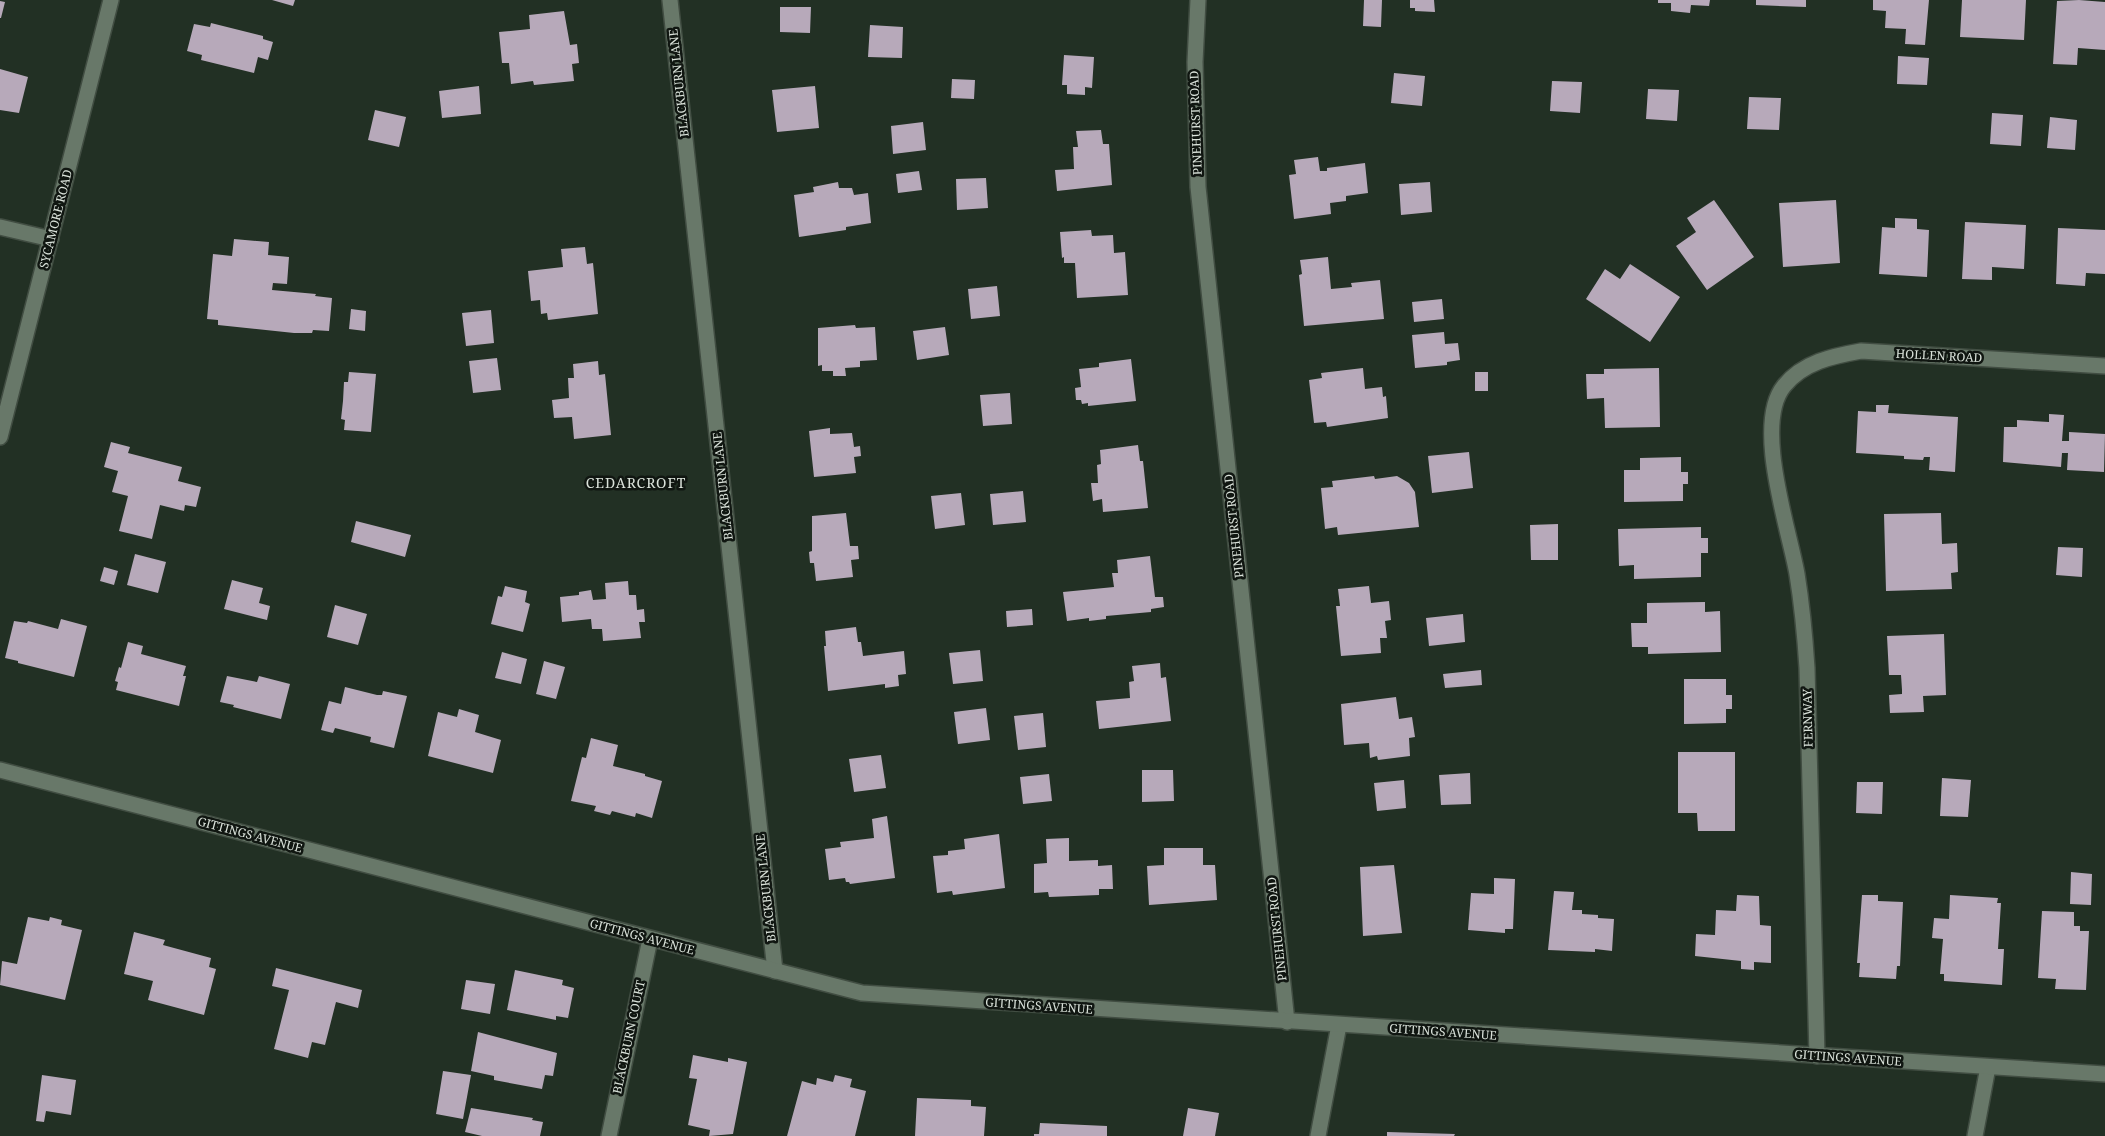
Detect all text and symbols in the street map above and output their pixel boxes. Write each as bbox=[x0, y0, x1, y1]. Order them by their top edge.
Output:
street label: BLACKBURN LANE bbox=[664, 28, 693, 138]
street label: PINEHURST ROAD bbox=[1185, 70, 1206, 176]
street label: SYCAMORE ROAD bbox=[35, 167, 76, 270]
street label: HOLLEN ROAD bbox=[1895, 345, 1983, 366]
street label: BLACKBURN LANE bbox=[708, 431, 737, 541]
district label: CEDARCROFT bbox=[586, 473, 686, 492]
street label: PINEHURST ROAD bbox=[1220, 473, 1247, 579]
street label: FERNWAY bbox=[1798, 688, 1817, 747]
street label: GITTINGS AVENUE bbox=[196, 812, 304, 857]
street label: BLACKBURN LANE bbox=[751, 833, 780, 943]
street label: PINEHURST ROAD bbox=[1263, 876, 1290, 982]
street label: GITTINGS AVENUE bbox=[588, 914, 696, 959]
street label: BLACKBURN COURT bbox=[608, 978, 649, 1095]
street label: GITTINGS AVENUE bbox=[985, 993, 1093, 1018]
street label: GITTINGS AVENUE bbox=[1389, 1019, 1497, 1044]
street label: GITTINGS AVENUE bbox=[1794, 1045, 1902, 1070]

